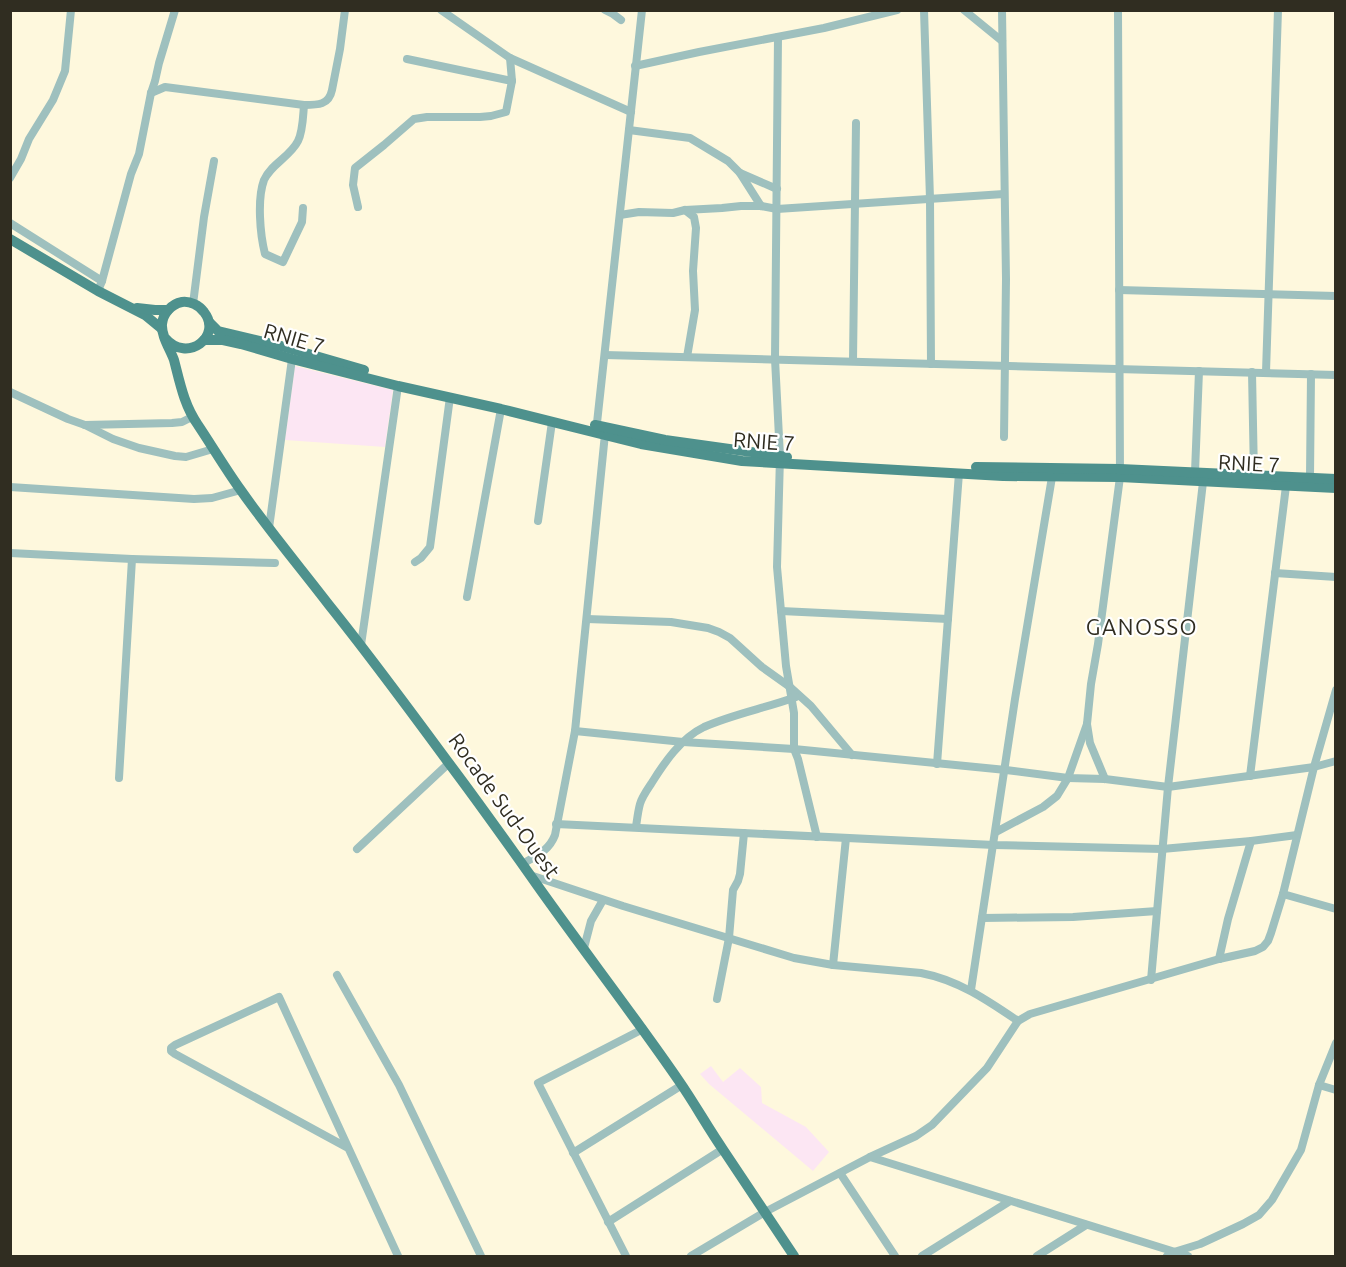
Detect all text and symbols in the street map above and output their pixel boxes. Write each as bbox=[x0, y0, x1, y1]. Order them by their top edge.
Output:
street label: RNIE 7 bbox=[261, 318, 327, 358]
street label: RNIE 7 bbox=[732, 427, 796, 455]
street label: RNIE 7 bbox=[1218, 449, 1281, 477]
district label: GANOSSO bbox=[1086, 614, 1198, 639]
street label: Rocade Sud-Ouest bbox=[444, 728, 565, 883]

